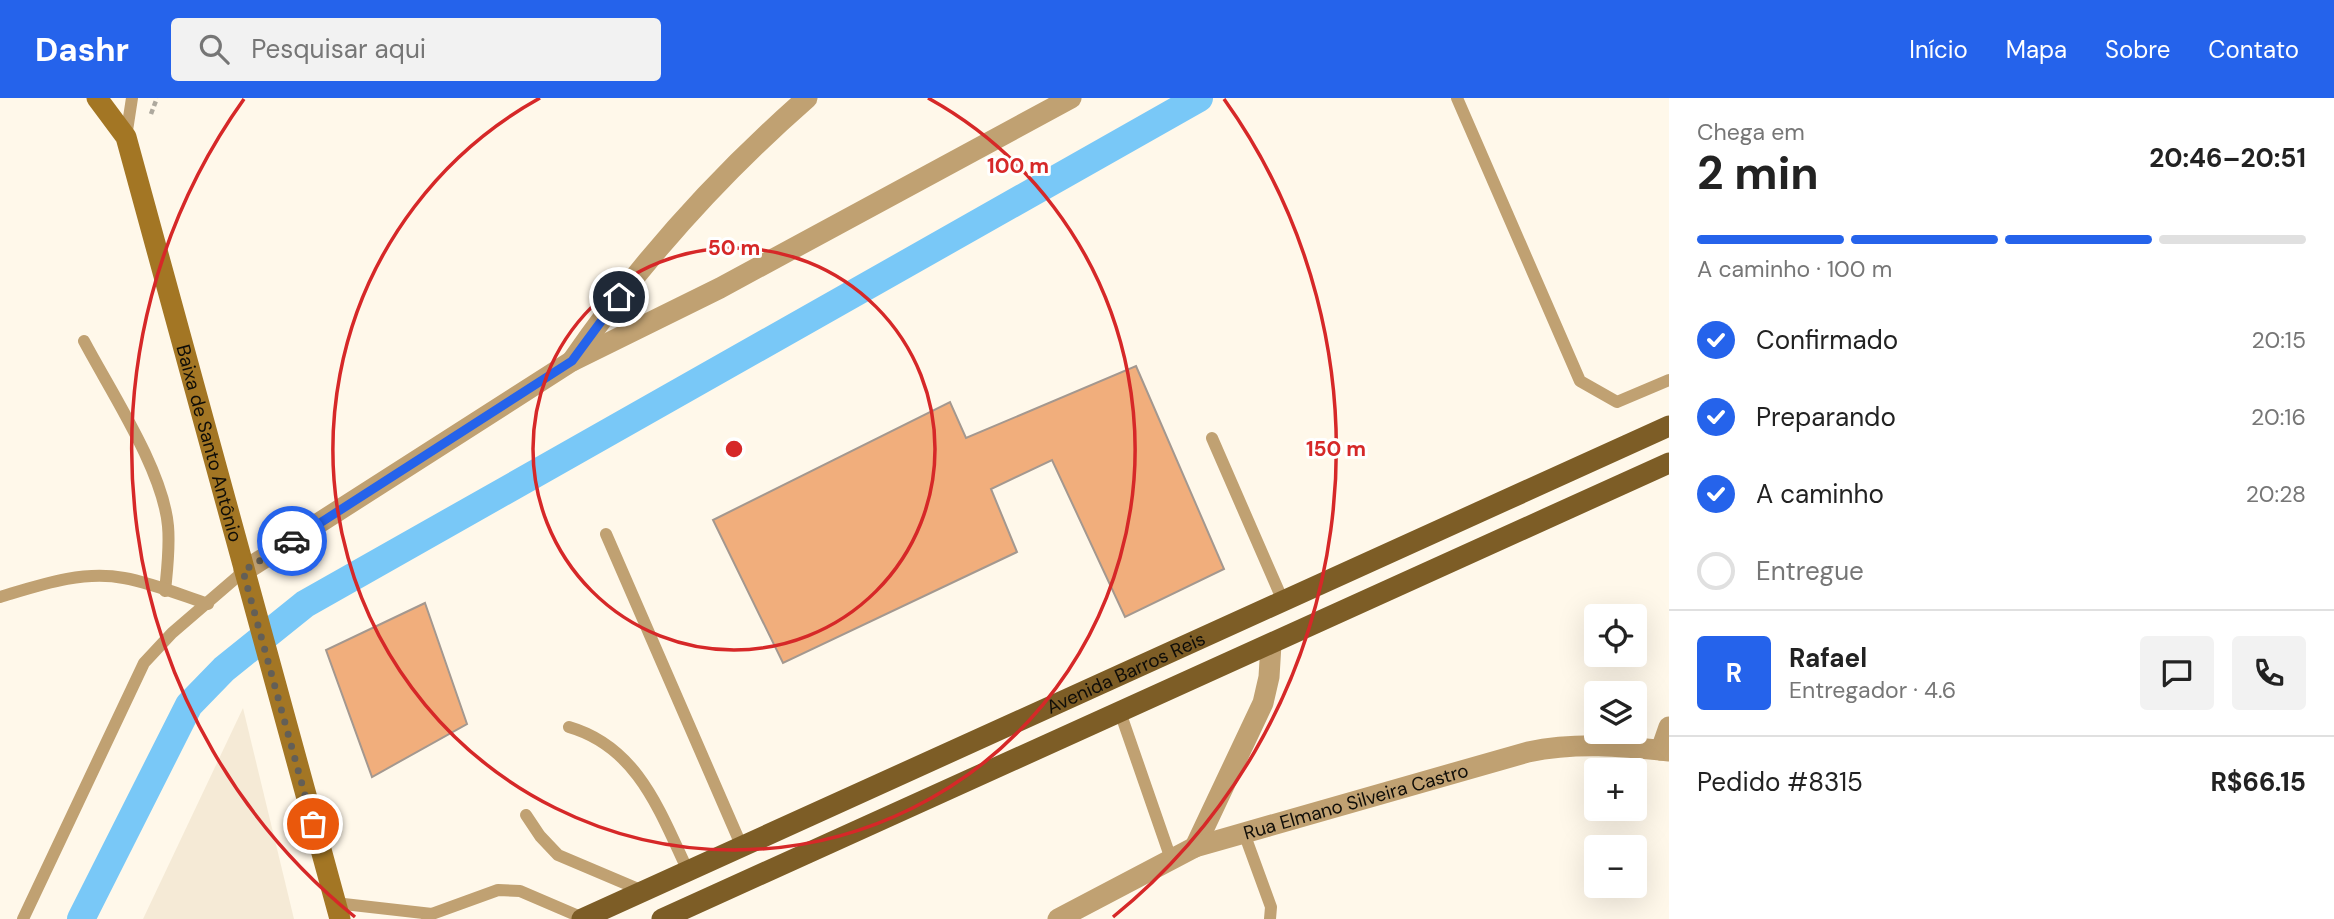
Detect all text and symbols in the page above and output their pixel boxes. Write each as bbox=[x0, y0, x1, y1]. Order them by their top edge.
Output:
search box bbox=[171, 18, 661, 81]
text: Dashr bbox=[35, 28, 129, 71]
icon: search bbox=[195, 30, 233, 68]
text: Pesquisar aqui bbox=[251, 32, 426, 66]
text: Início bbox=[1909, 34, 1968, 65]
text: Mapa bbox=[2006, 34, 2067, 65]
text: Sobre bbox=[2105, 34, 2170, 65]
text: Contato bbox=[2208, 34, 2299, 65]
text: Chega em bbox=[1697, 117, 1805, 147]
text: 20:46–20:51 bbox=[2149, 141, 2306, 175]
text: 2 min bbox=[1697, 143, 1819, 203]
text: 100 m bbox=[987, 152, 1049, 180]
text: 50 m bbox=[708, 234, 760, 262]
text: A caminho · 100 m bbox=[1697, 254, 1892, 284]
pin bbox=[589, 267, 649, 327]
icon: home bbox=[600, 278, 638, 316]
icon: check bbox=[1697, 321, 1735, 359]
text: Confirmado bbox=[1756, 323, 1898, 357]
text: 20:15 bbox=[2251, 325, 2306, 355]
street label: Baixa de Santo Antônio bbox=[171, 342, 249, 545]
icon: check bbox=[1697, 398, 1735, 436]
text: Preparando bbox=[1756, 400, 1896, 434]
text: 20:16 bbox=[2251, 402, 2306, 432]
text: 150 m bbox=[1306, 435, 1366, 463]
centre of rings bbox=[722, 437, 746, 461]
icon: check bbox=[1697, 475, 1735, 513]
text: A caminho bbox=[1756, 477, 1884, 511]
text: 20:28 bbox=[2246, 479, 2306, 509]
courier bbox=[257, 506, 327, 576]
icon: car bbox=[273, 522, 311, 560]
text: Entregue bbox=[1756, 554, 1864, 588]
map controls bbox=[1584, 604, 1647, 898]
button: locate bbox=[1584, 604, 1647, 667]
street label: Avenida Barros Reis bbox=[1042, 626, 1209, 719]
button: chat bbox=[2140, 636, 2214, 710]
button: phone bbox=[2232, 636, 2306, 710]
text: Rafael bbox=[1789, 641, 1867, 675]
text: R bbox=[1726, 656, 1742, 690]
text: Entregador · 4.6 bbox=[1789, 675, 1956, 705]
button: layers bbox=[1584, 681, 1647, 744]
street label: Rua Elmano Silveira Castro bbox=[1240, 757, 1471, 845]
button: + bbox=[1584, 758, 1647, 821]
text: Pedido #8315 bbox=[1697, 765, 1863, 799]
text: R$66.15 bbox=[2210, 765, 2306, 799]
pin bbox=[283, 794, 343, 854]
icon: bag bbox=[294, 805, 332, 843]
button: − bbox=[1584, 835, 1647, 898]

